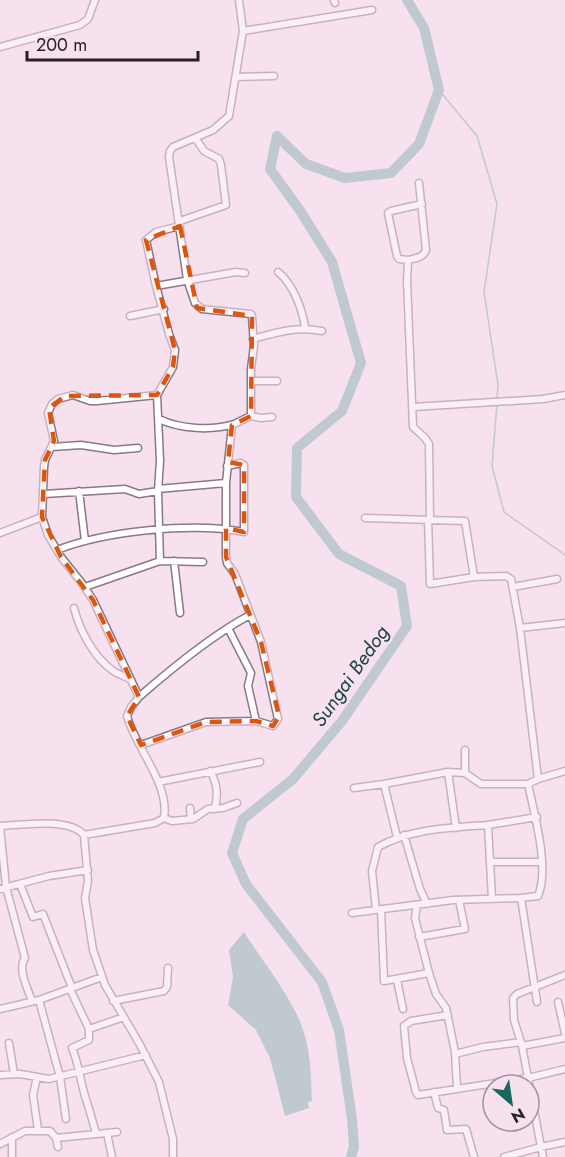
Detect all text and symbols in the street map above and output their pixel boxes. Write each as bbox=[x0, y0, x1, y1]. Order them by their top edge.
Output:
scale bar bbox=[27, 24, 198, 62]
text: 200 m bbox=[36, 32, 87, 58]
water label: Sungai Bedog bbox=[305, 620, 396, 733]
north arrow bbox=[481, 1073, 541, 1133]
text: N bbox=[507, 1103, 529, 1129]

